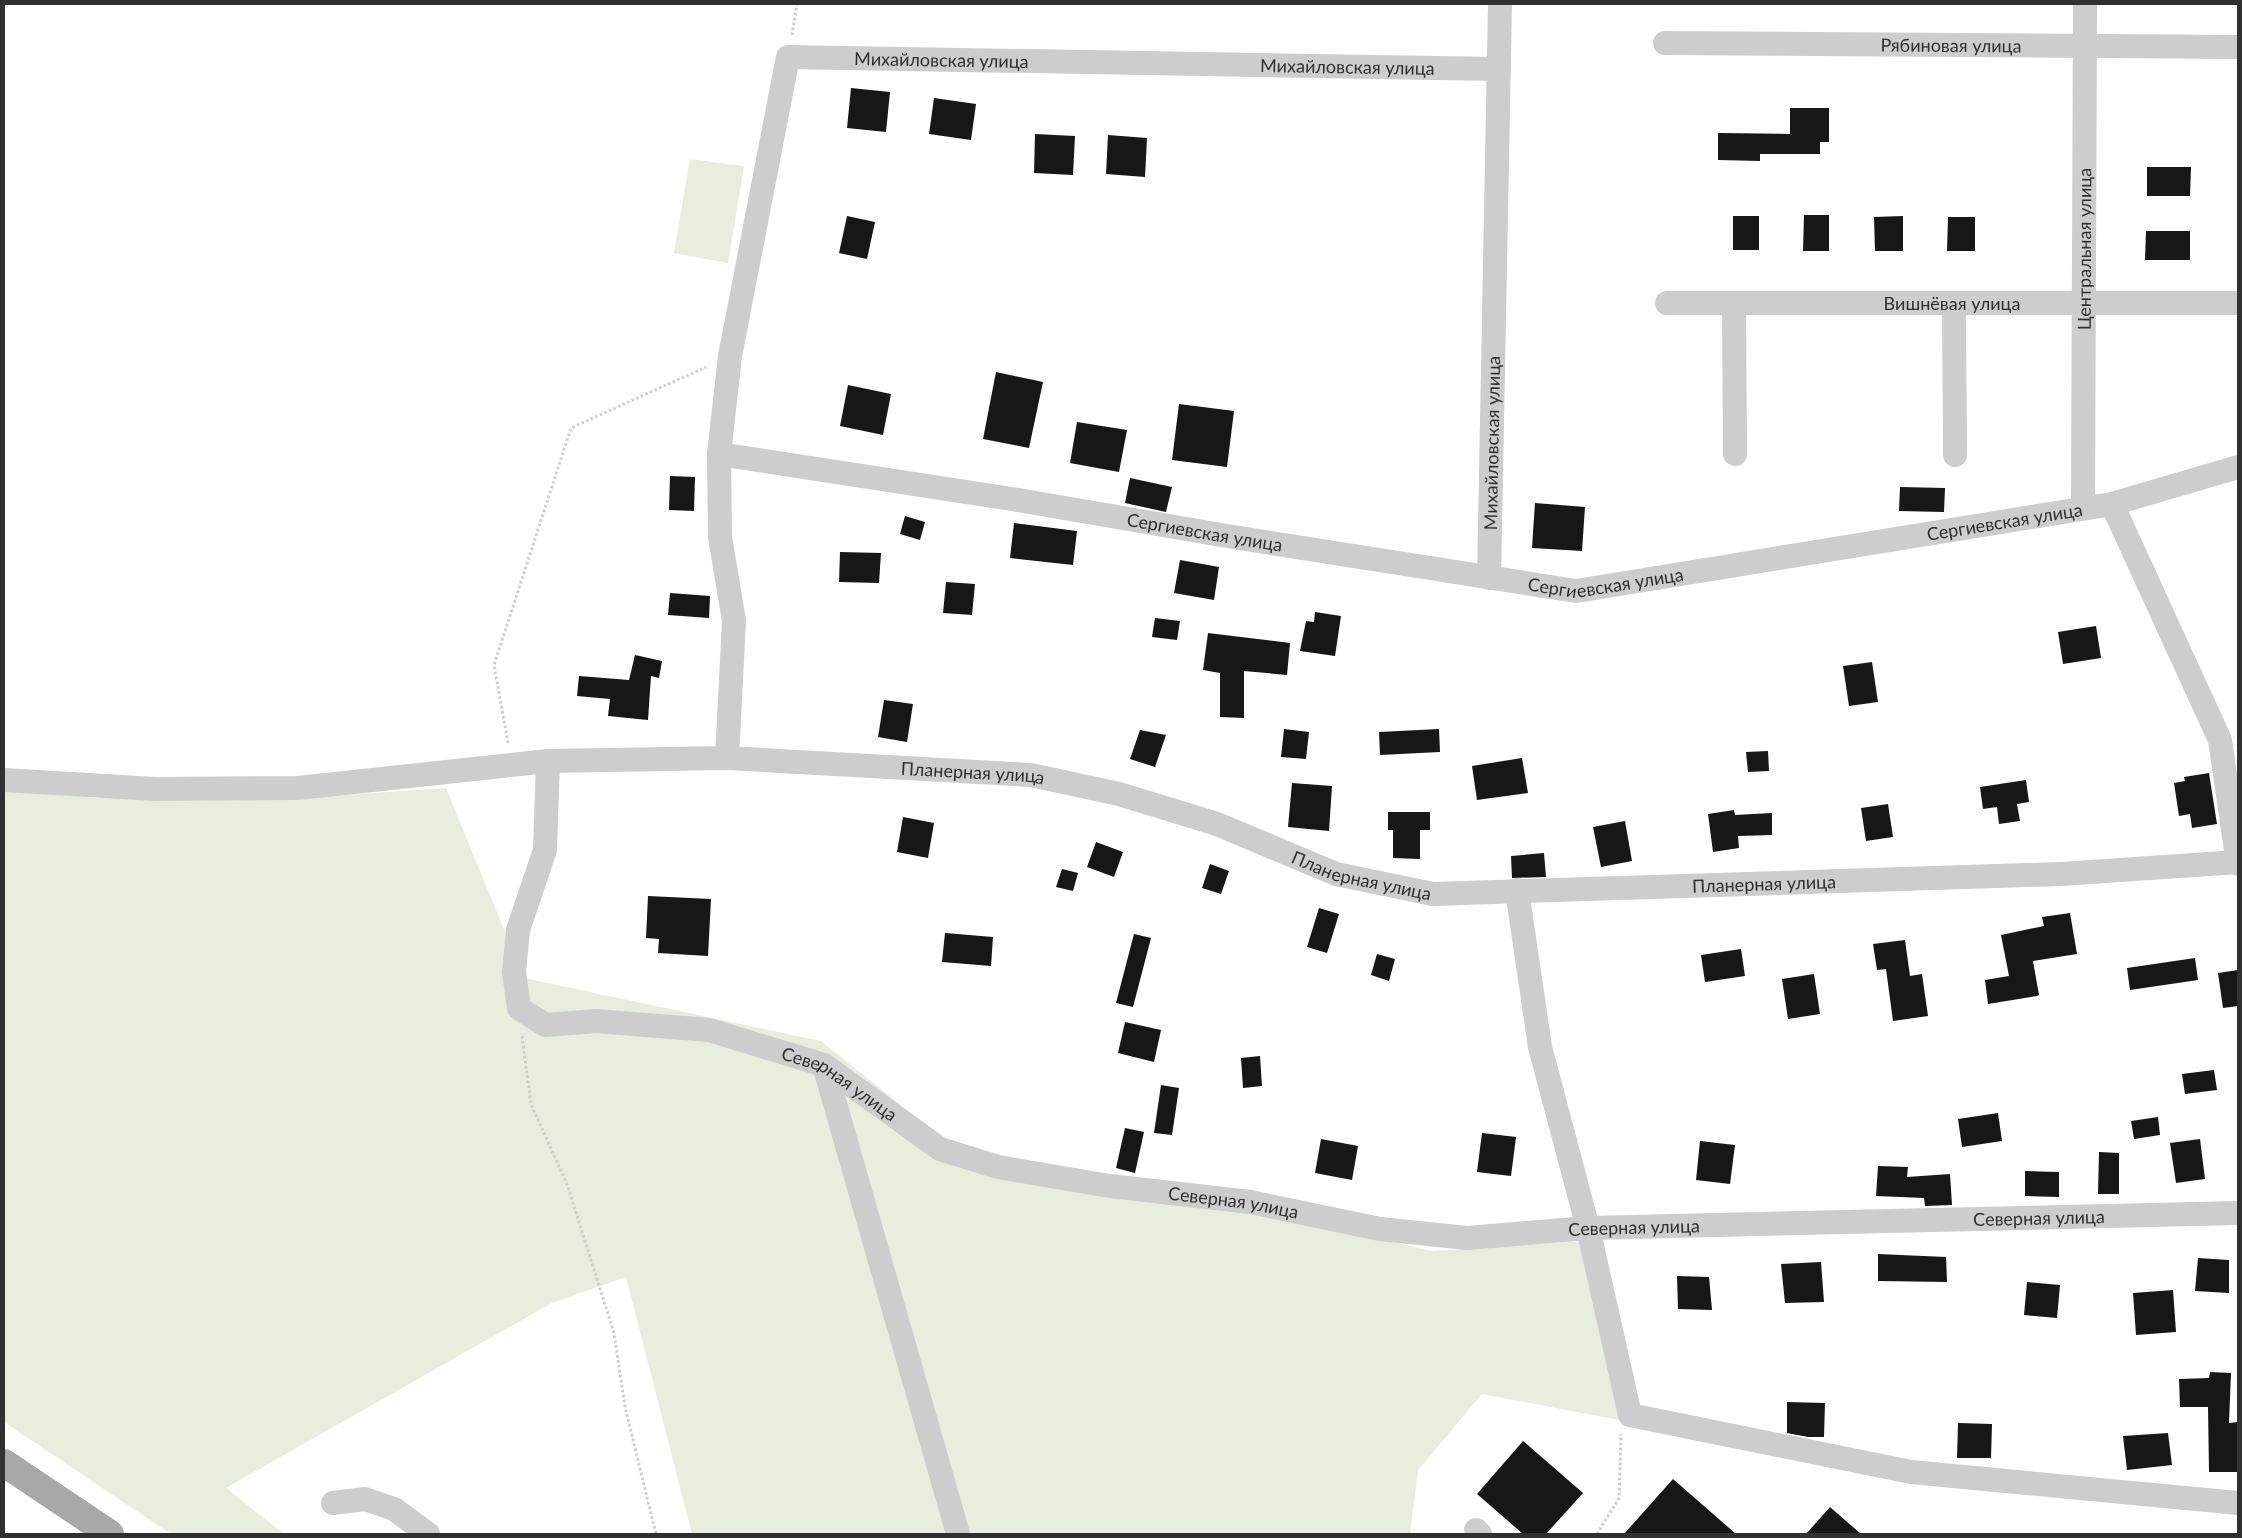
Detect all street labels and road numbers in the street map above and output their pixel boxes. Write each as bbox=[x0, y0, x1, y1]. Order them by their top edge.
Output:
street label: Рябиновая улица bbox=[1880, 34, 2022, 56]
street label: Михайловская улица bbox=[854, 47, 1029, 72]
street label: Михайловская улица bbox=[1260, 54, 1435, 79]
street label: Центральная улица bbox=[2073, 168, 2095, 330]
street label: Вишнёвая улица bbox=[1884, 292, 2020, 314]
street label: Михайловская улица bbox=[1479, 356, 1504, 530]
street label: Сергиевская улица bbox=[1925, 498, 2084, 545]
street label: Сергиевская улица bbox=[1125, 508, 1284, 556]
street label: Сергиевская улица bbox=[1526, 563, 1685, 602]
street label: Планерная улица bbox=[900, 757, 1047, 789]
street label: Планерная улица bbox=[1289, 846, 1433, 904]
street label: Планерная улица bbox=[1692, 870, 1836, 897]
street label: Северная улица bbox=[779, 1042, 902, 1126]
street label: Северная улица bbox=[1167, 1182, 1301, 1223]
street label: Северная улица bbox=[1973, 1205, 2105, 1230]
street label: Северная улица bbox=[1567, 1214, 1700, 1241]

